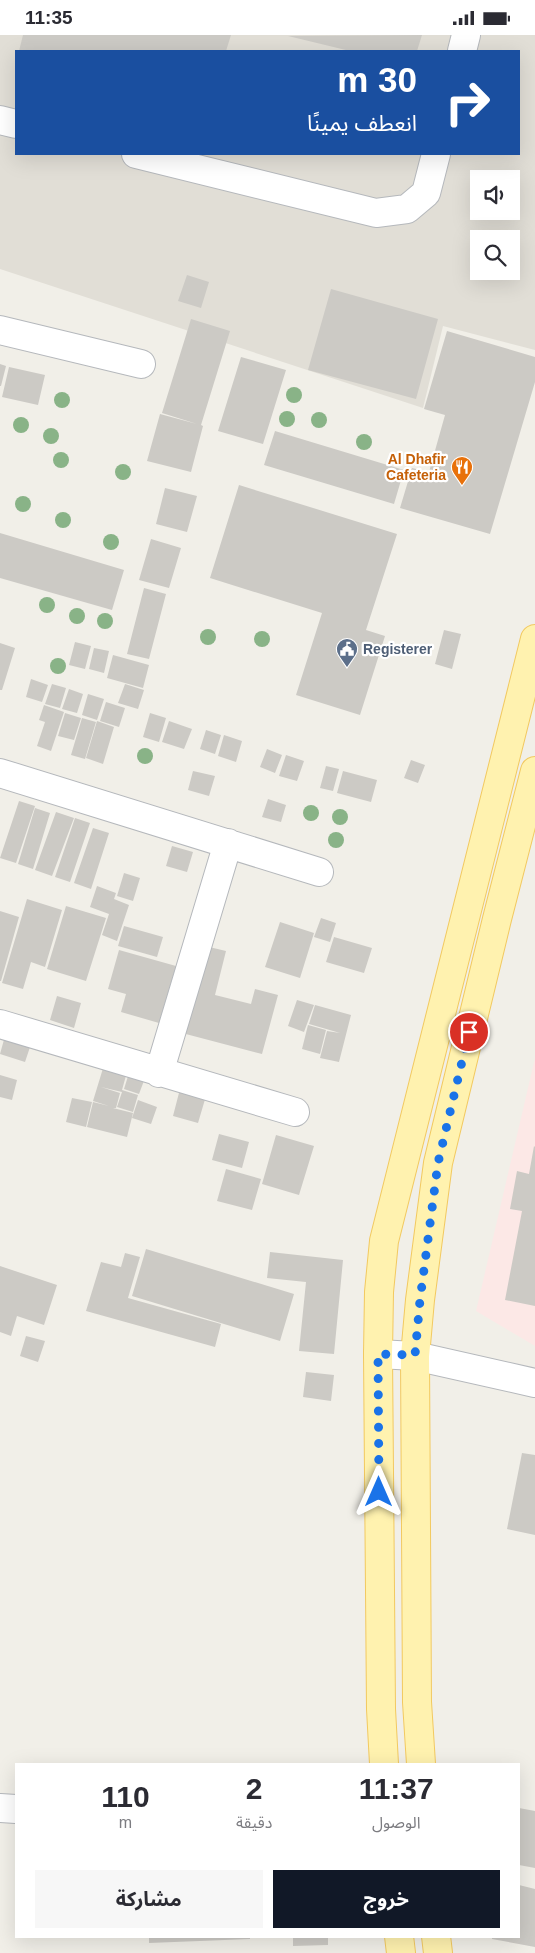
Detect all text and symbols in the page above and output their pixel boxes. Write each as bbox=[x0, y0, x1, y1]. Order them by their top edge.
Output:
text: 11:35 bbox=[25, 7, 73, 28]
text: 30 m bbox=[337, 60, 417, 99]
icon: right bbox=[435, 70, 500, 135]
text: انعطف يمينًا bbox=[307, 111, 417, 136]
map controls bbox=[470, 170, 520, 280]
button: sound bbox=[470, 170, 520, 220]
button: search bbox=[470, 230, 520, 280]
place label: Al Dhafir Cafeteria bbox=[386, 451, 447, 483]
restaurant icon: Al Dhafir Cafeteria bbox=[450, 455, 474, 486]
public building icon: Registerer bbox=[335, 637, 359, 668]
place label: Registerer bbox=[363, 641, 433, 657]
pin bbox=[448, 1011, 490, 1053]
icon: arrive bbox=[455, 1018, 483, 1046]
position arrow bbox=[352, 1465, 404, 1517]
text: 2 bbox=[246, 1772, 263, 1805]
text: 11:37 bbox=[359, 1772, 434, 1805]
text: 110 bbox=[101, 1780, 150, 1813]
text: m bbox=[119, 1814, 132, 1831]
text: دقيقة bbox=[236, 1814, 272, 1831]
text: الوصول bbox=[372, 1814, 421, 1831]
button: مشاركة bbox=[35, 1870, 263, 1928]
button: خروج bbox=[273, 1870, 500, 1928]

